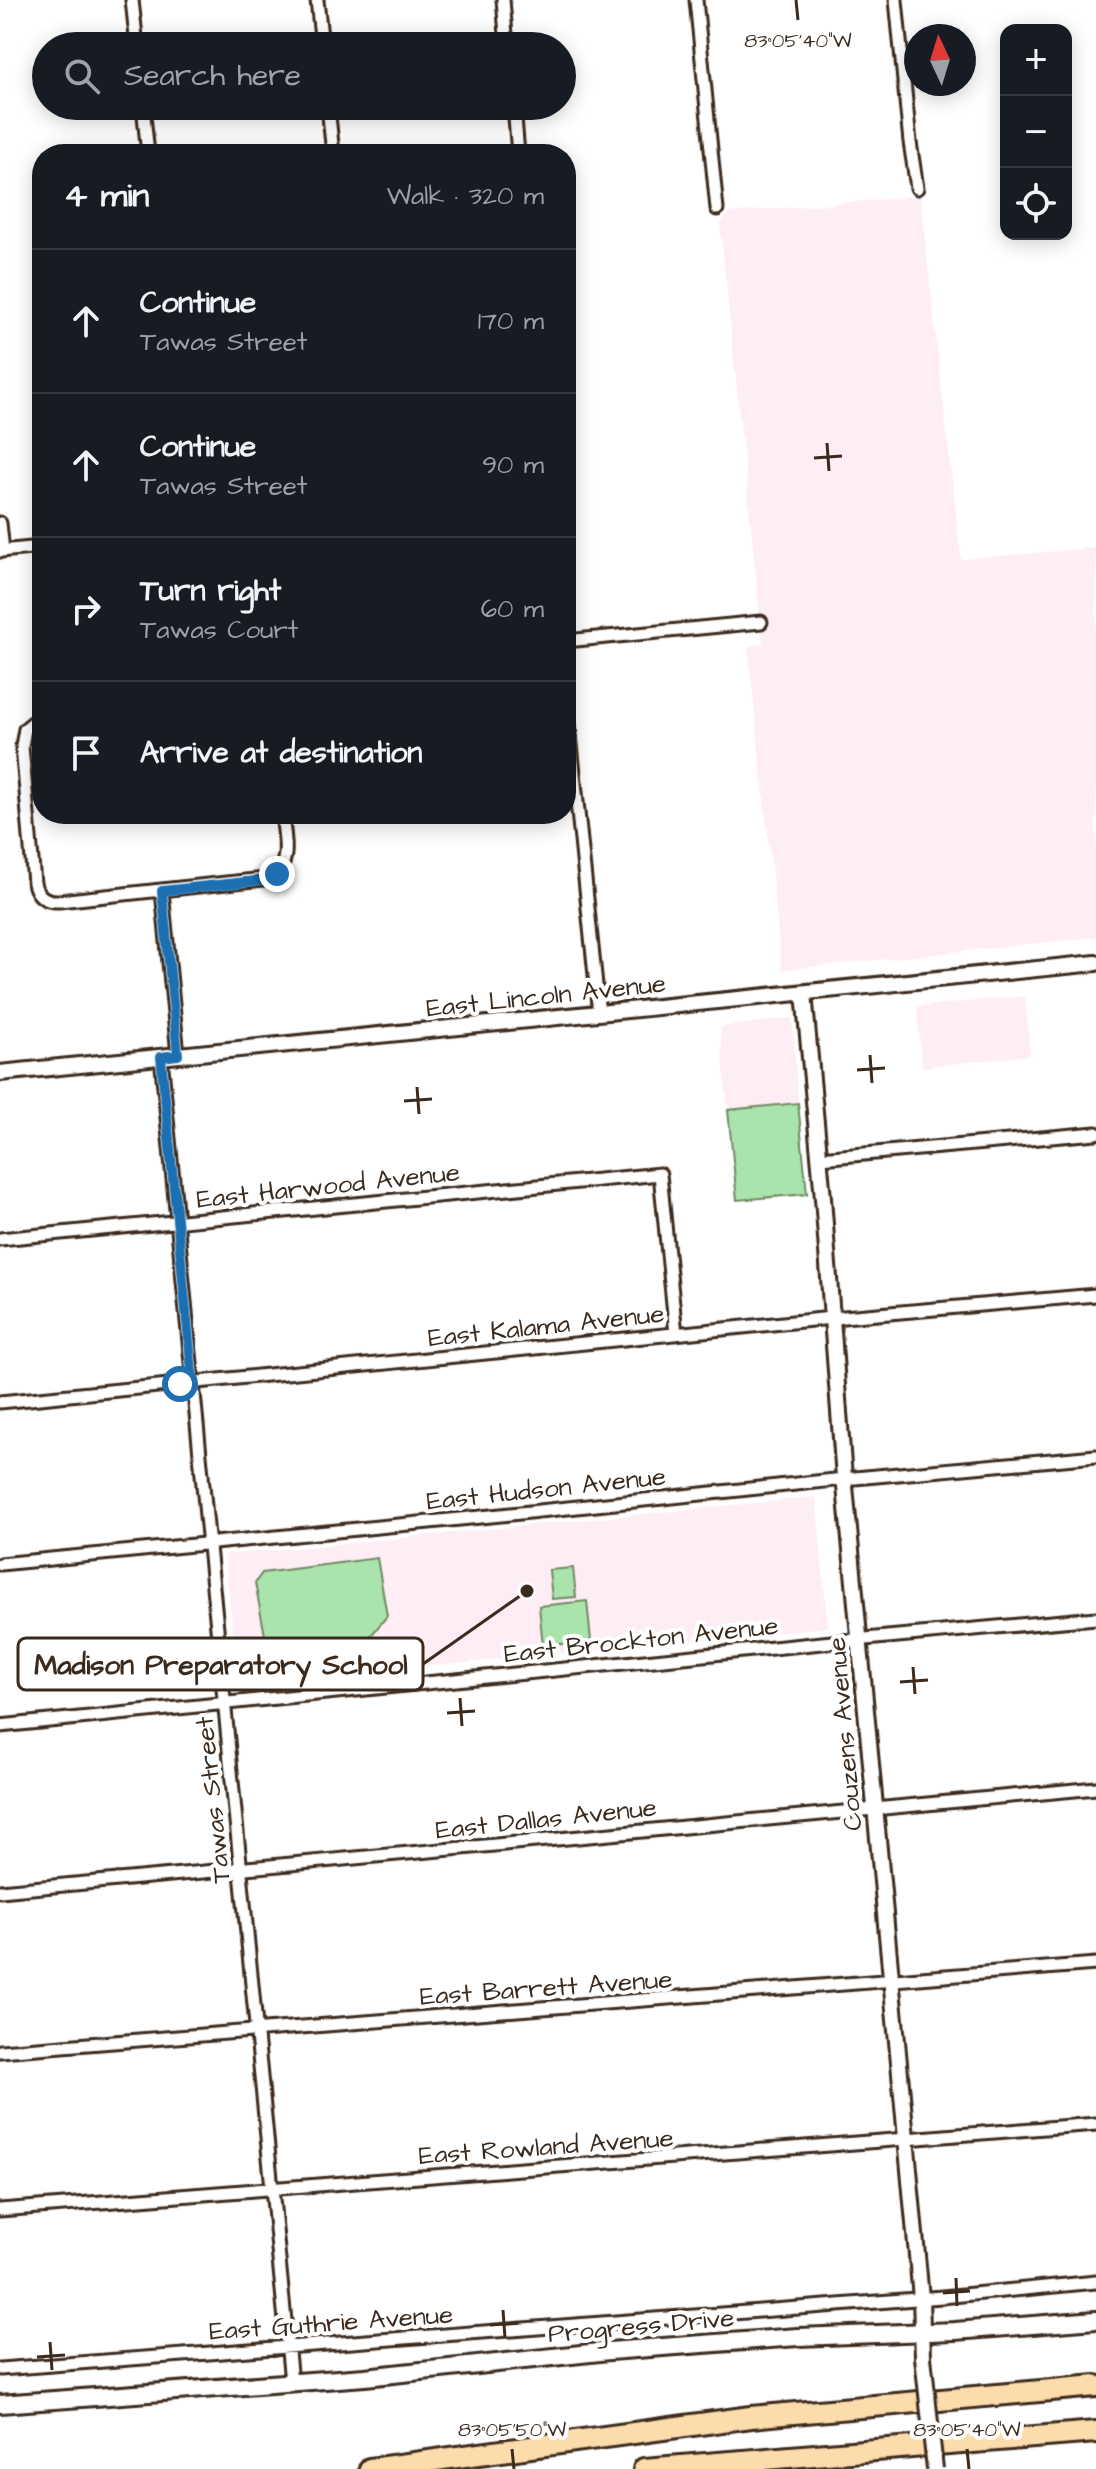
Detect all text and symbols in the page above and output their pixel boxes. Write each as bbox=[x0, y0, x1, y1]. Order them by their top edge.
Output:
north arrow bbox=[904, 24, 976, 96]
map controls bbox=[1000, 24, 1072, 240]
button: + bbox=[1000, 24, 1072, 96]
text: 83°05'40"W bbox=[744, 27, 852, 55]
search box bbox=[32, 32, 576, 120]
icon: search bbox=[60, 54, 104, 98]
text: Search here bbox=[124, 55, 301, 97]
button: − bbox=[1000, 96, 1072, 168]
button: locate bbox=[1000, 168, 1072, 240]
text: 4 min bbox=[64, 172, 149, 220]
text: Walk · 320 m bbox=[387, 178, 544, 214]
text: Continue bbox=[140, 282, 256, 324]
icon: ahead bbox=[64, 299, 108, 343]
text: 170 m bbox=[478, 303, 544, 339]
text: Tawas Street bbox=[140, 324, 307, 360]
text: Continue bbox=[140, 426, 256, 468]
icon: ahead bbox=[64, 443, 108, 487]
text: 90 m bbox=[482, 447, 544, 483]
text: Tawas Street bbox=[140, 468, 307, 504]
text: Turn right bbox=[140, 570, 281, 612]
icon: right bbox=[64, 587, 108, 631]
text: 60 m bbox=[481, 591, 544, 627]
text: Tawas Court bbox=[140, 612, 298, 648]
icon: arrive bbox=[64, 731, 108, 775]
text: Arrive at destination bbox=[140, 732, 422, 774]
route end bbox=[259, 856, 295, 892]
street label: East Lincoln Avenue bbox=[425, 966, 668, 1026]
street label: East Harwood Avenue bbox=[195, 1154, 461, 1218]
street label: East Kalama Avenue bbox=[426, 1296, 666, 1356]
route start bbox=[162, 1366, 198, 1402]
street label: East Hudson Avenue bbox=[425, 1459, 668, 1519]
street label: East Brockton Avenue bbox=[502, 1608, 780, 1672]
street label: Couzens Avenue bbox=[819, 1636, 871, 1832]
callout: Madison Preparatory School bbox=[18, 1638, 423, 1690]
text: Madison Preparatory School bbox=[34, 1646, 408, 1688]
street label: Tawas Street bbox=[186, 1714, 240, 1885]
street label: East Dallas Avenue bbox=[434, 1789, 658, 1848]
street label: East Barrett Avenue bbox=[419, 1961, 674, 2015]
street label: East Rowland Avenue bbox=[417, 2120, 675, 2174]
street label: East Guthrie Avenue bbox=[208, 2297, 454, 2349]
street label: Progress Drive bbox=[547, 2300, 736, 2354]
text: 83°05'50"W bbox=[458, 2416, 566, 2444]
text: 83°05'40"W bbox=[913, 2416, 1021, 2444]

